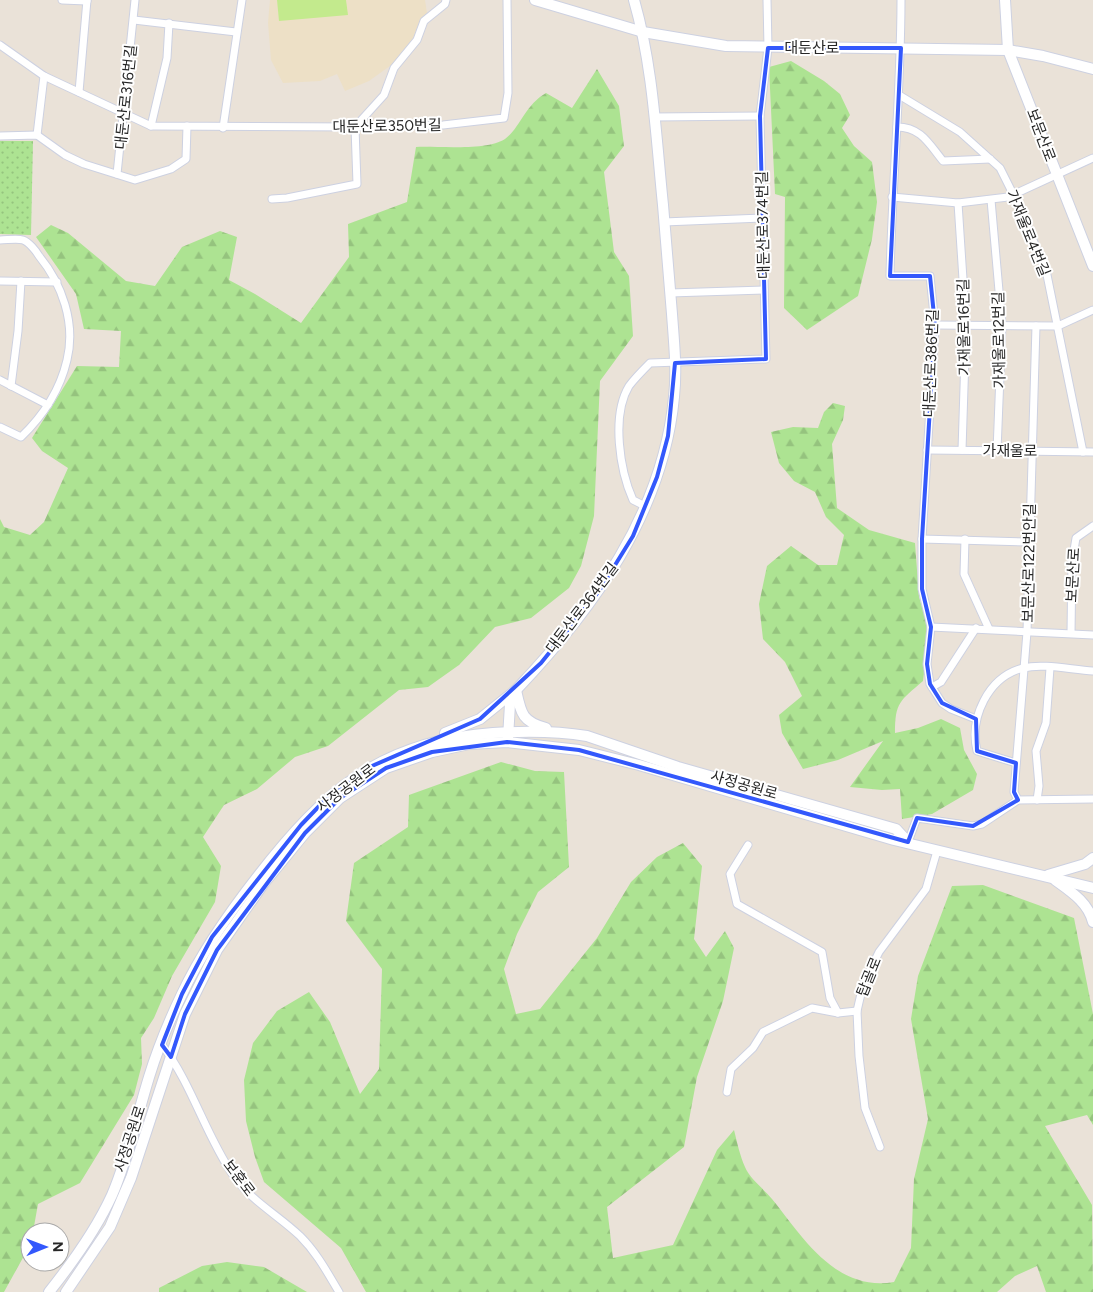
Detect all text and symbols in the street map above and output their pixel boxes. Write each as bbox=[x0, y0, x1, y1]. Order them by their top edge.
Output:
street label: 대둔산로 bbox=[784, 39, 840, 57]
street label: 대둔산로316번길 bbox=[112, 44, 140, 150]
street label: 보문산로 bbox=[1023, 106, 1059, 164]
street label: 대둔산로350번길 bbox=[332, 116, 442, 136]
street label: 대둔산로374번길 bbox=[753, 171, 773, 279]
street label: 가재울로4번길 bbox=[1002, 187, 1054, 279]
street label: 가재울로16번길 bbox=[954, 278, 974, 376]
street label: 가재울로12번길 bbox=[989, 291, 1009, 389]
street label: 대둔산로386번길 bbox=[920, 308, 942, 418]
street label: 가재울로 bbox=[982, 442, 1038, 460]
street label: 보문산로122번안길 bbox=[1019, 503, 1039, 623]
street label: 보문산로 bbox=[1063, 547, 1083, 603]
street label: 대둔산로364번길 bbox=[542, 559, 622, 657]
street label: 사정공원로 bbox=[313, 760, 379, 816]
street label: 사정공원로 bbox=[708, 767, 780, 803]
street label: 탑골로 bbox=[853, 954, 885, 1000]
street label: 사정공원로 bbox=[111, 1103, 149, 1175]
street label: 보훈로 bbox=[219, 1156, 259, 1200]
north arrow bbox=[20, 1222, 70, 1272]
text: N bbox=[49, 1241, 66, 1252]

